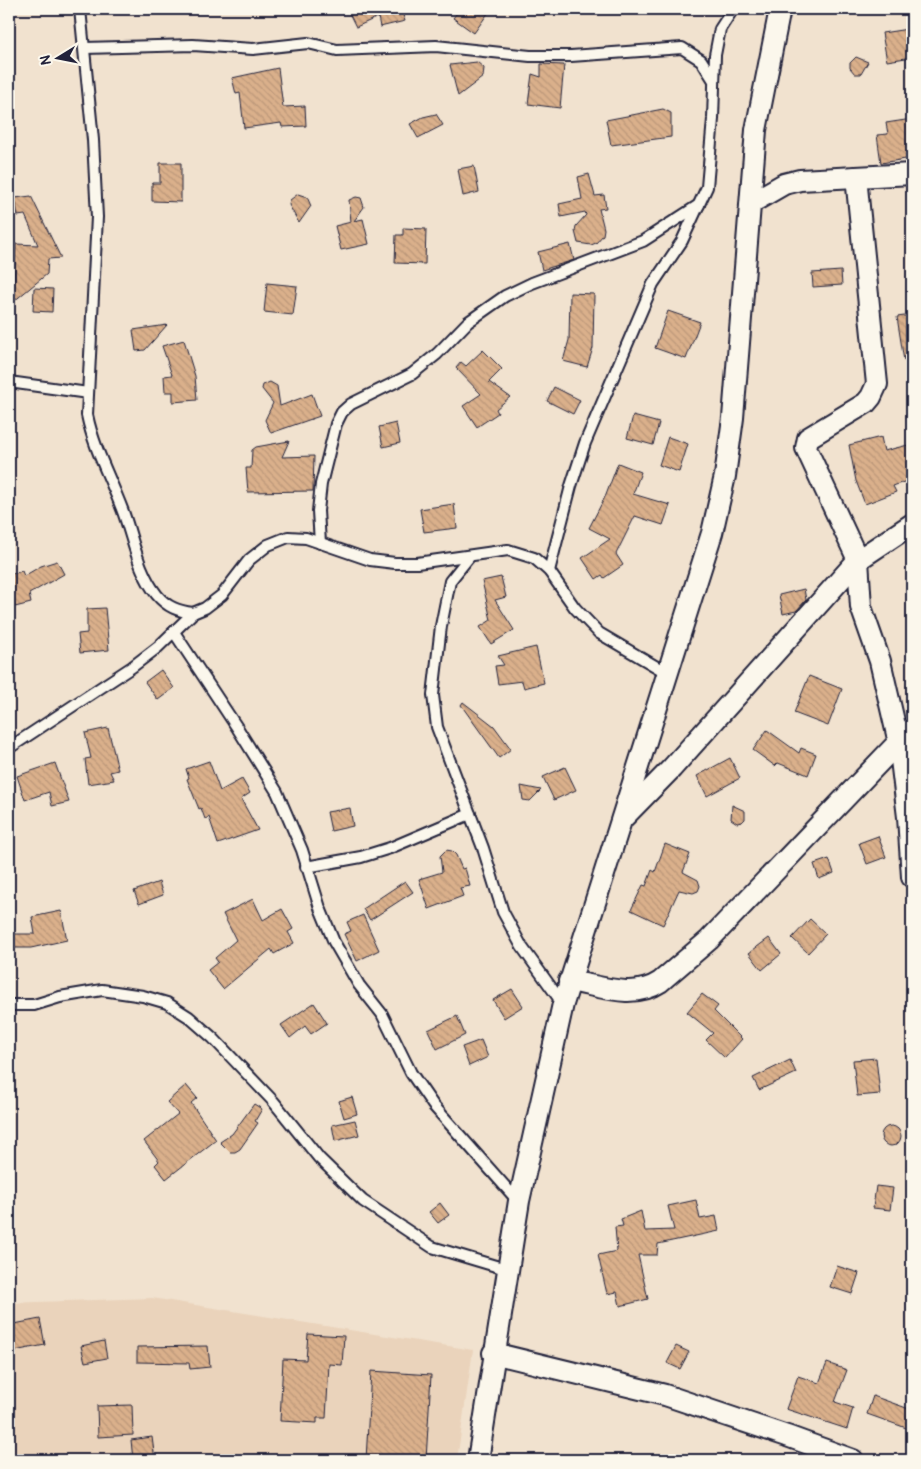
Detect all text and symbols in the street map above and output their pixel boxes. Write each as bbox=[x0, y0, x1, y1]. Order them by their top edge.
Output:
north arrow bbox=[32, 32, 82, 82]
text: N bbox=[36, 54, 55, 66]

